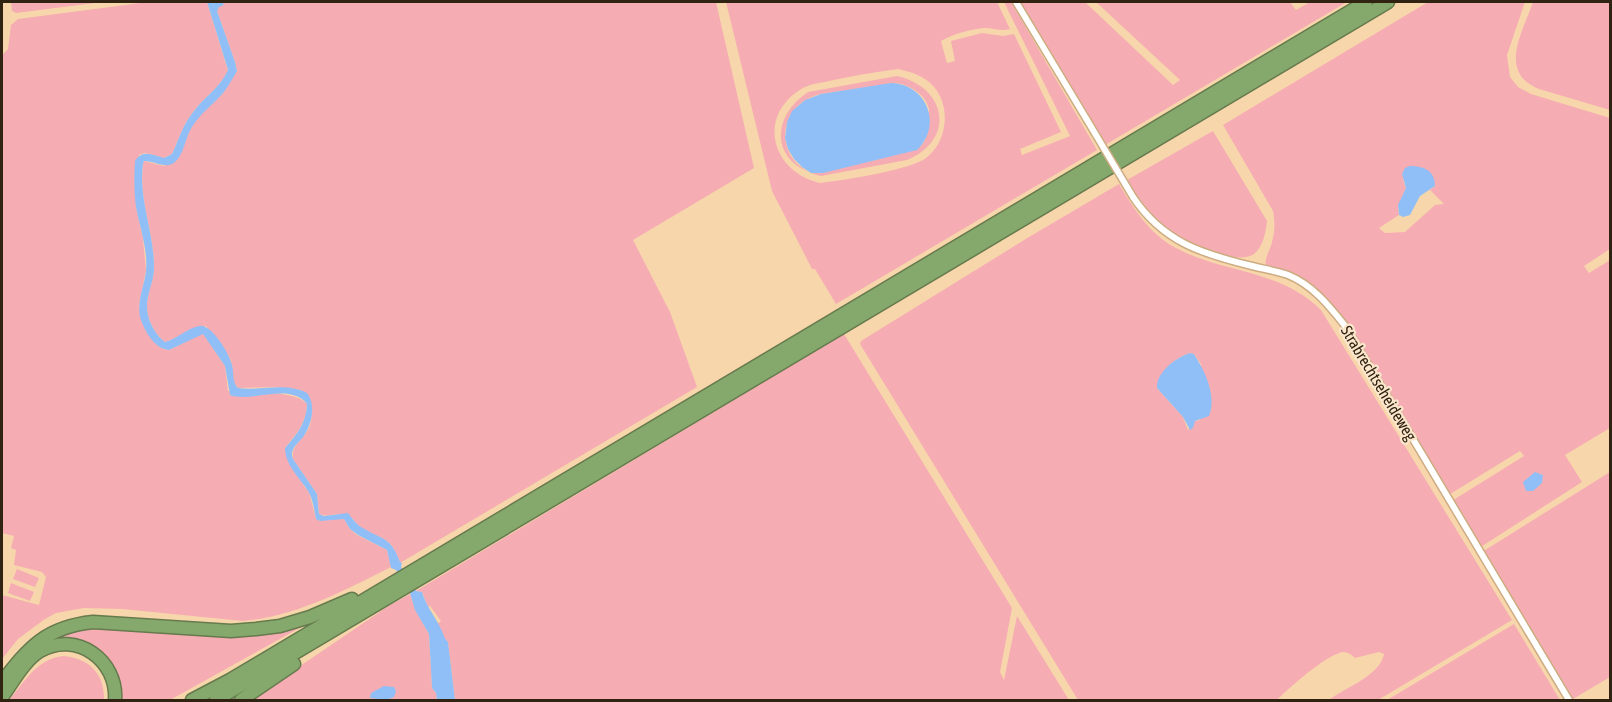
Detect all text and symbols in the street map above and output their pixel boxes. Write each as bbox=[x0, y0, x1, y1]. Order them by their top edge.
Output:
street label: Strabrechtseheideweg bbox=[1337, 322, 1420, 444]

